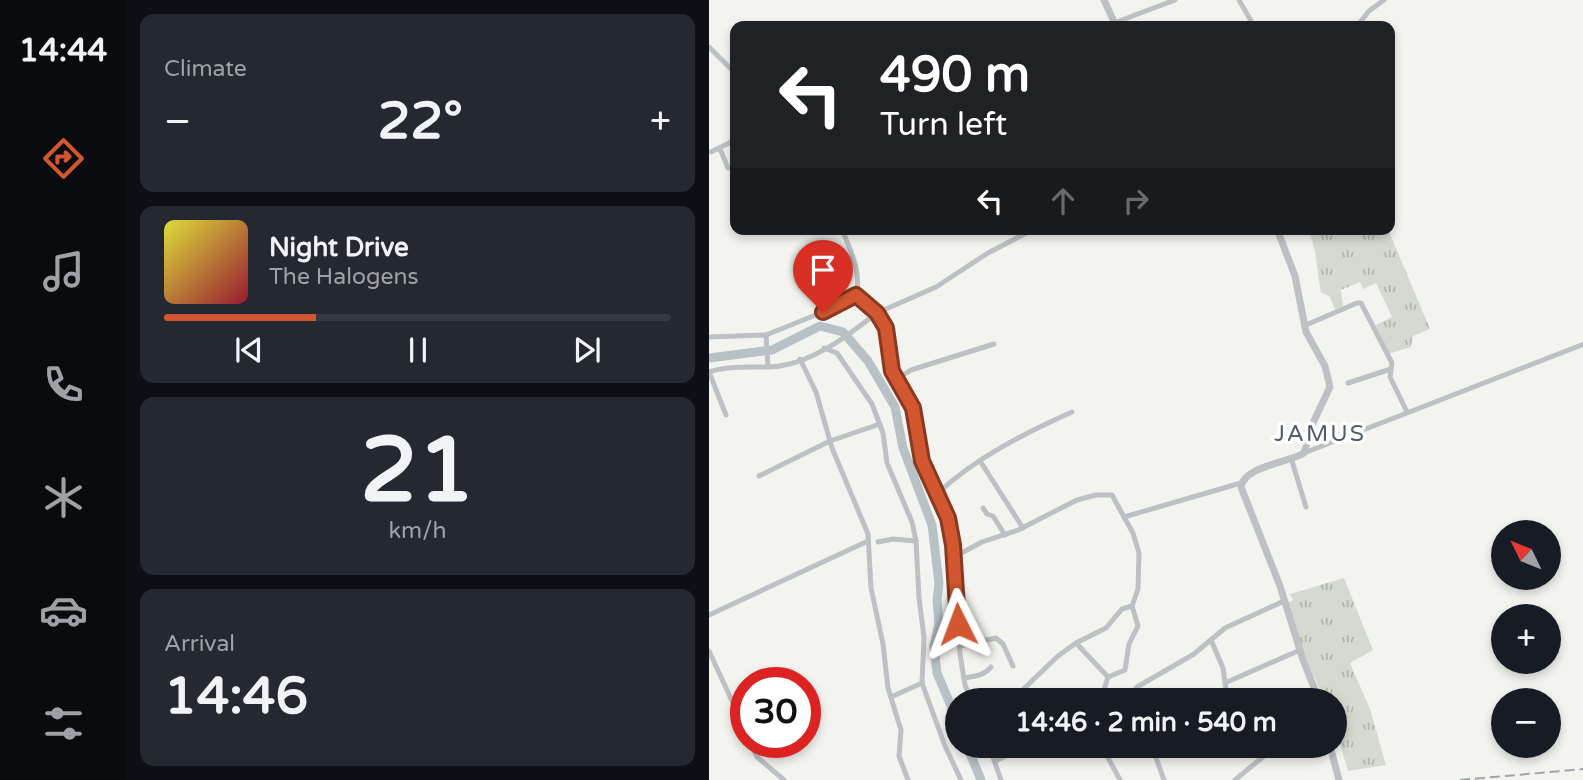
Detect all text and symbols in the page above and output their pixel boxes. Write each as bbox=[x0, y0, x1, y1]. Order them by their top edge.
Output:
text: 14:44 bbox=[19, 32, 107, 70]
text: 490 m bbox=[880, 46, 1030, 105]
icon: left bbox=[765, 49, 856, 140]
text: Climate bbox=[164, 55, 247, 83]
text: 22° bbox=[378, 90, 463, 153]
text: − bbox=[164, 99, 191, 145]
text: + bbox=[650, 99, 671, 145]
text: Turn left bbox=[880, 106, 1007, 144]
icon: directions bbox=[39, 134, 88, 183]
icon: left bbox=[971, 182, 1009, 220]
icon: ahead bbox=[1044, 182, 1082, 220]
icon: right bbox=[1117, 182, 1155, 220]
text: Night Drive bbox=[269, 232, 409, 263]
pin bbox=[793, 240, 853, 312]
icon: music bbox=[39, 247, 88, 296]
icon: arrive bbox=[804, 251, 842, 289]
text: The Halogens bbox=[269, 263, 418, 291]
icon: previous bbox=[230, 331, 268, 369]
icon: pause bbox=[399, 331, 437, 369]
icon: next bbox=[568, 331, 606, 369]
icon: phone bbox=[39, 360, 88, 409]
text: 21 bbox=[360, 416, 475, 526]
district label: JAMUS bbox=[1274, 420, 1366, 448]
icon: climate bbox=[39, 473, 88, 522]
text: km/h bbox=[389, 517, 446, 545]
north arrow bbox=[1491, 520, 1561, 590]
map controls bbox=[1491, 520, 1561, 758]
icon: car bbox=[39, 586, 88, 635]
position arrow bbox=[921, 587, 995, 661]
button: + bbox=[1491, 604, 1561, 674]
text: Arrival bbox=[164, 630, 235, 658]
text: 14:46 bbox=[164, 665, 308, 728]
speed limit sign: 30 bbox=[730, 667, 821, 758]
button: − bbox=[1491, 688, 1561, 758]
icon: filters bbox=[39, 699, 88, 748]
text: 14:46 · 2 min · 540 m bbox=[1015, 707, 1277, 738]

